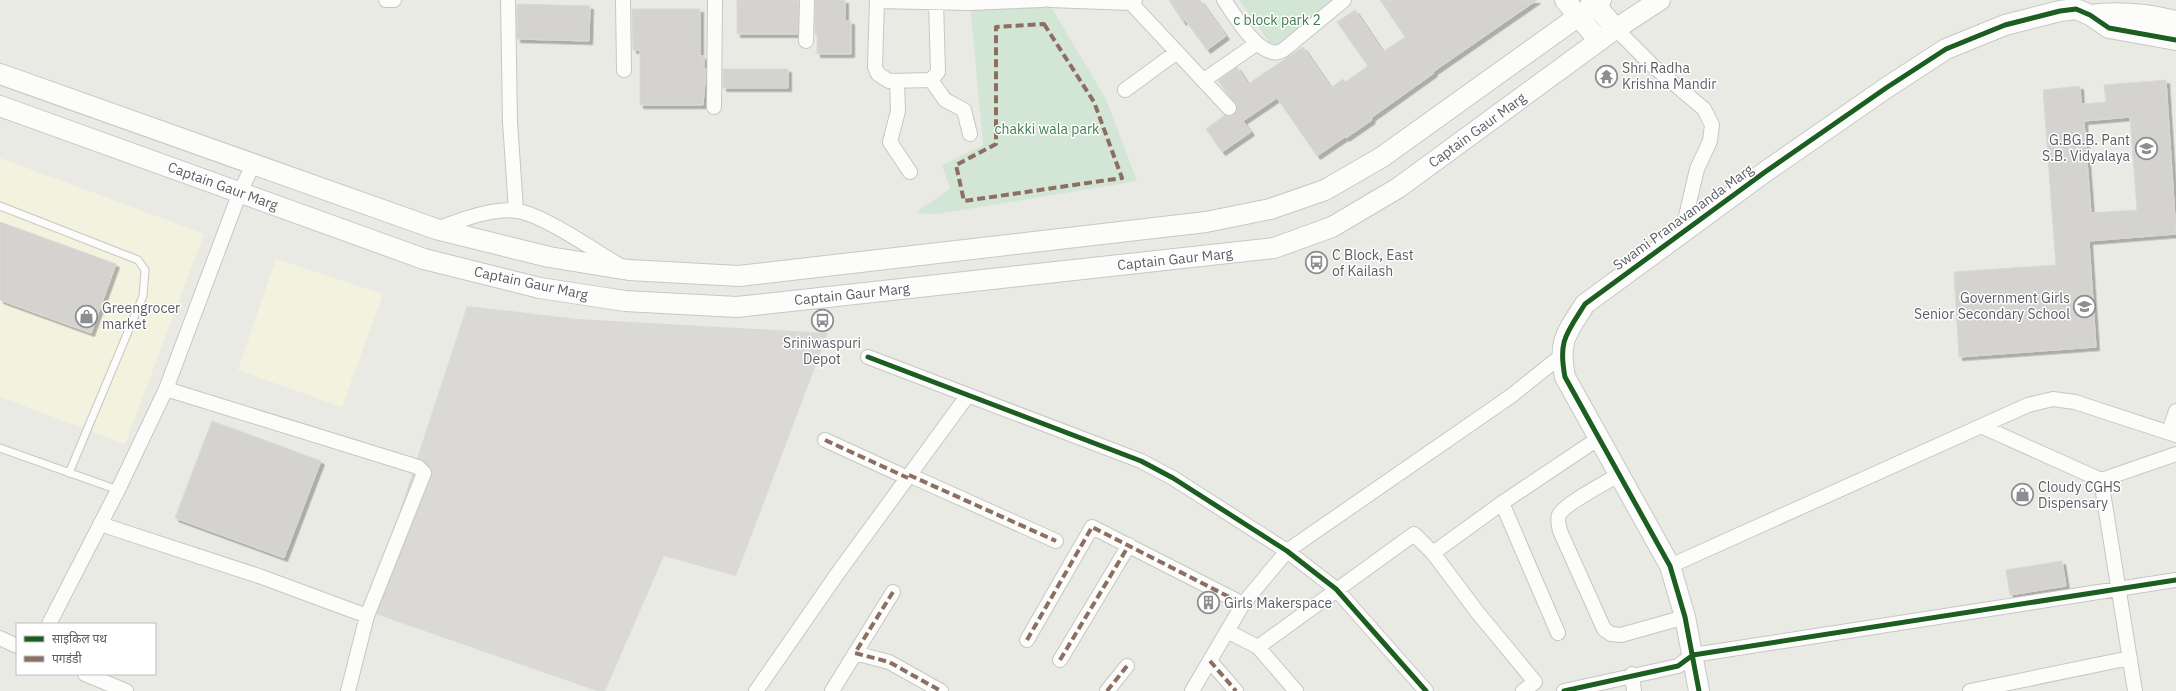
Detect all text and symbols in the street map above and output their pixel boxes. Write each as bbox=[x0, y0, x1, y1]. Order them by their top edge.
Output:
park label: c block park 2 bbox=[1233, 11, 1321, 29]
place label: Shri Radha Krishna Mandir bbox=[1622, 59, 1716, 93]
temple icon: Shri Radha Krishna Mandir bbox=[1593, 63, 1619, 89]
street label: Captain Gaur Marg bbox=[1425, 88, 1530, 171]
park label: chakki wala park bbox=[995, 120, 1100, 138]
place label: G.BG.B. Pant S.B. Vidyalaya bbox=[2042, 131, 2131, 165]
school or university icon: G.BG.B. Pant S.B. Vidyalaya bbox=[2133, 135, 2159, 161]
street label: Captain Gaur Marg bbox=[165, 158, 281, 215]
street label: Swami Pranavananda Marg bbox=[1609, 160, 1757, 274]
street label: Captain Gaur Marg bbox=[1116, 244, 1234, 274]
place label: C Block, East of Kailash bbox=[1332, 246, 1414, 280]
bus stop icon: C Block, East of Kailash bbox=[1303, 250, 1329, 276]
street label: Captain Gaur Marg bbox=[472, 262, 590, 304]
street label: Captain Gaur Marg bbox=[793, 279, 911, 309]
place label: Government Girls Senior Secondary School bbox=[1914, 289, 2070, 323]
school or university icon: Government Girls Senior Secondary School bbox=[2072, 293, 2098, 319]
place label: Greengrocer market bbox=[102, 299, 180, 333]
shop icon: Greengrocer market bbox=[74, 303, 100, 329]
bus stop icon: Sriniwaspuri Depot bbox=[809, 308, 835, 334]
place label: Sriniwaspuri Depot bbox=[783, 334, 861, 368]
place label: Cloudy CGHS Dispensary bbox=[2038, 478, 2121, 512]
shop icon: Cloudy CGHS Dispensary bbox=[2009, 482, 2035, 508]
building icon: Girls Makerspace bbox=[1196, 590, 1222, 616]
place label: Girls Makerspace bbox=[1224, 594, 1332, 612]
legend bbox=[16, 623, 156, 675]
text: साइकिल पथ bbox=[52, 631, 107, 646]
text: पगडंडी bbox=[52, 651, 82, 666]

